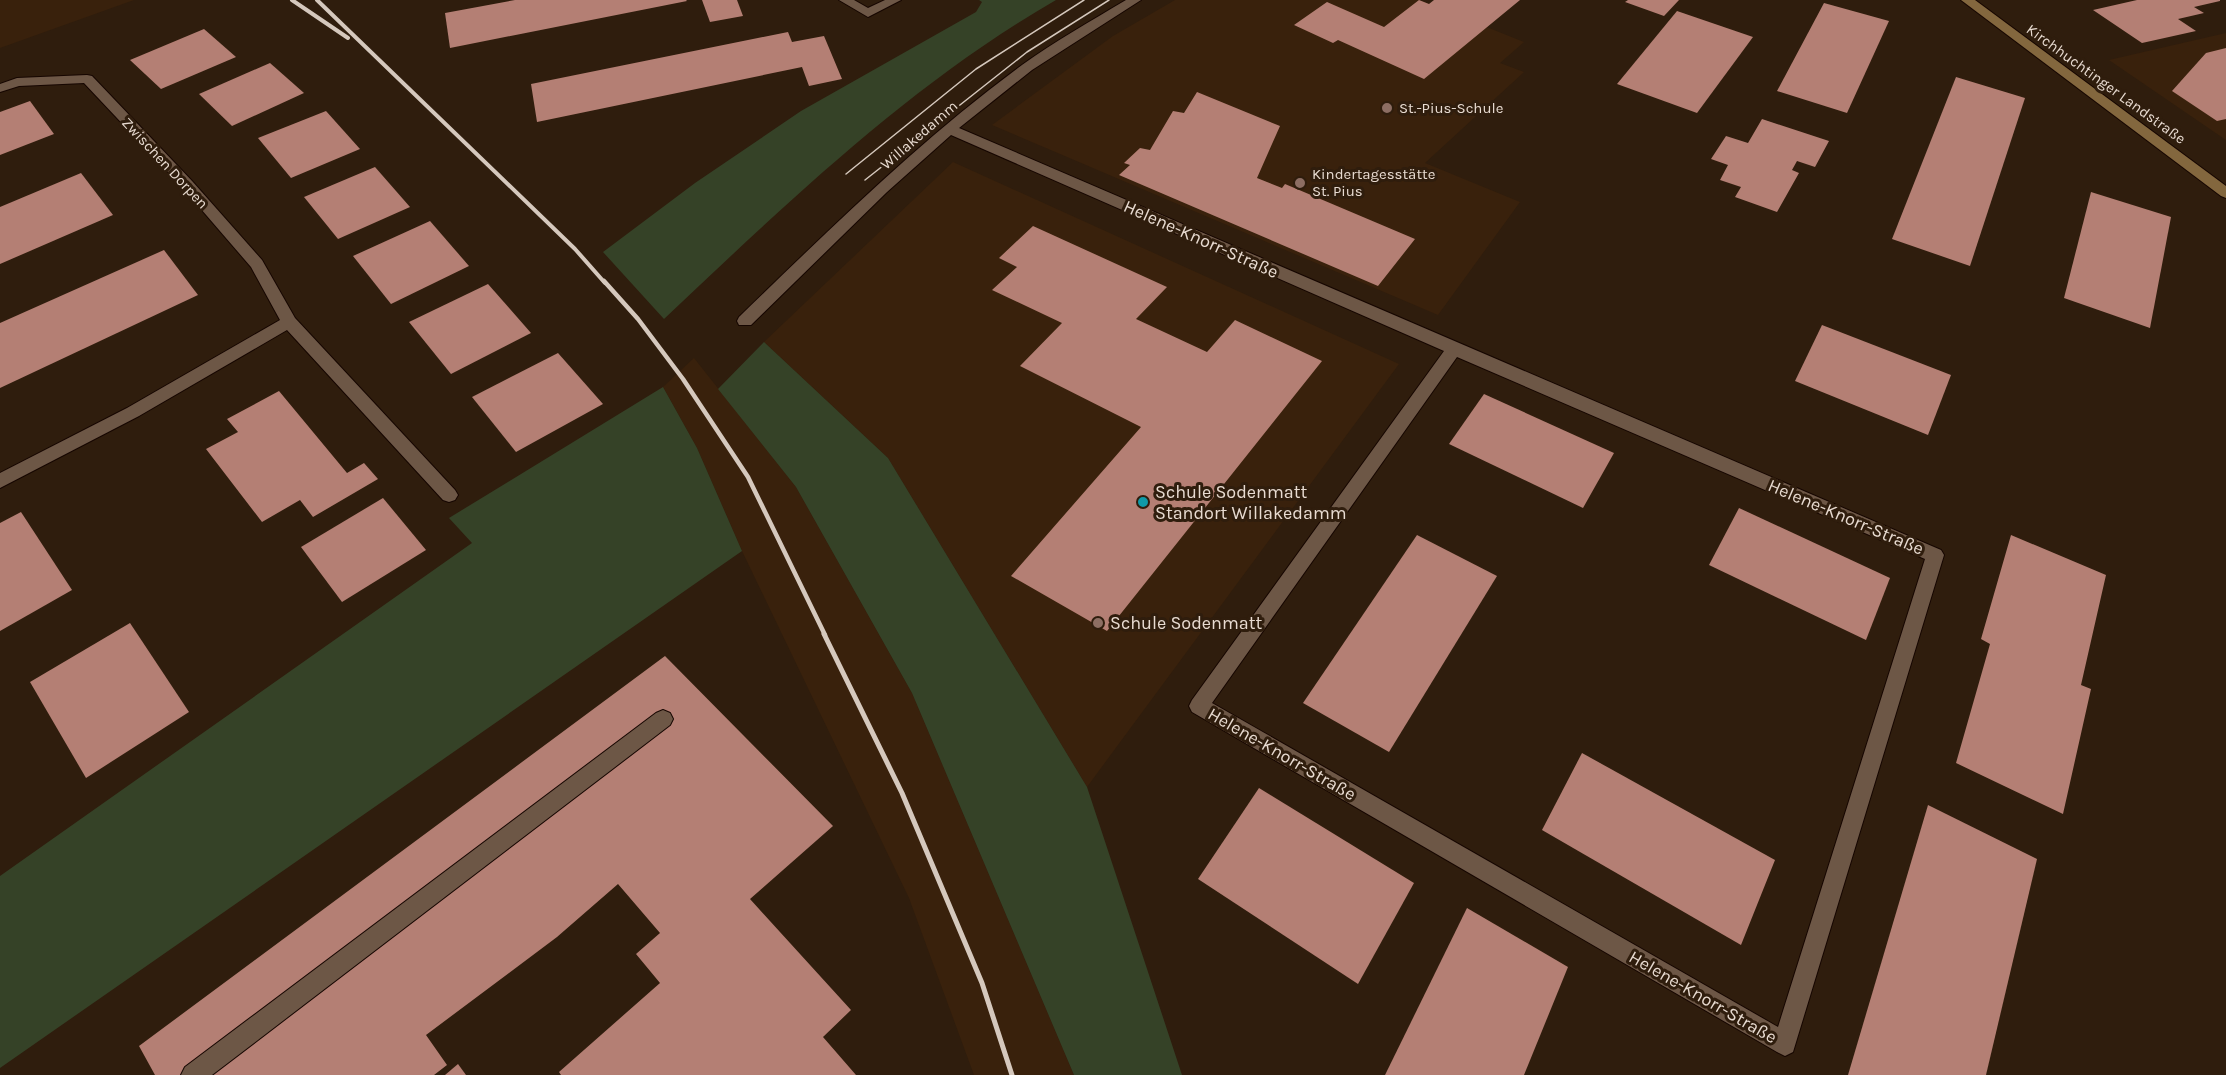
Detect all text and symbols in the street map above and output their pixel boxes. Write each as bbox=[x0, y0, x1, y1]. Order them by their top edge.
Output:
street label: Kirchhuchtinger Landstraße bbox=[2023, 20, 2189, 148]
street label: Willakedamm bbox=[877, 97, 961, 173]
place label: St.-Pius-Schule bbox=[1399, 99, 1503, 117]
marker: St.-Pius-Schule bbox=[1380, 101, 1394, 115]
street label: Zwischen Dorpen bbox=[118, 114, 212, 212]
place label: Kindertagesstätte St. Pius bbox=[1312, 165, 1435, 200]
marker: Kindertagesstätte St. Pius bbox=[1293, 176, 1307, 190]
street label: Helene-Knorr-Straße bbox=[1120, 195, 1282, 283]
street label: Helene-Knorr-Straße bbox=[1765, 474, 1927, 560]
place label: Schule Sodenmatt Standort Willakedamm bbox=[1155, 481, 1347, 524]
marker: Schule Sodenmatt Standort Willakedamm bbox=[1136, 495, 1150, 509]
place label: Schule Sodenmatt bbox=[1110, 612, 1262, 634]
marker: Schule Sodenmatt bbox=[1091, 616, 1105, 630]
street label: Helene-Knorr-Straße bbox=[1204, 703, 1360, 805]
street label: Helene-Knorr-Straße bbox=[1625, 946, 1781, 1048]

